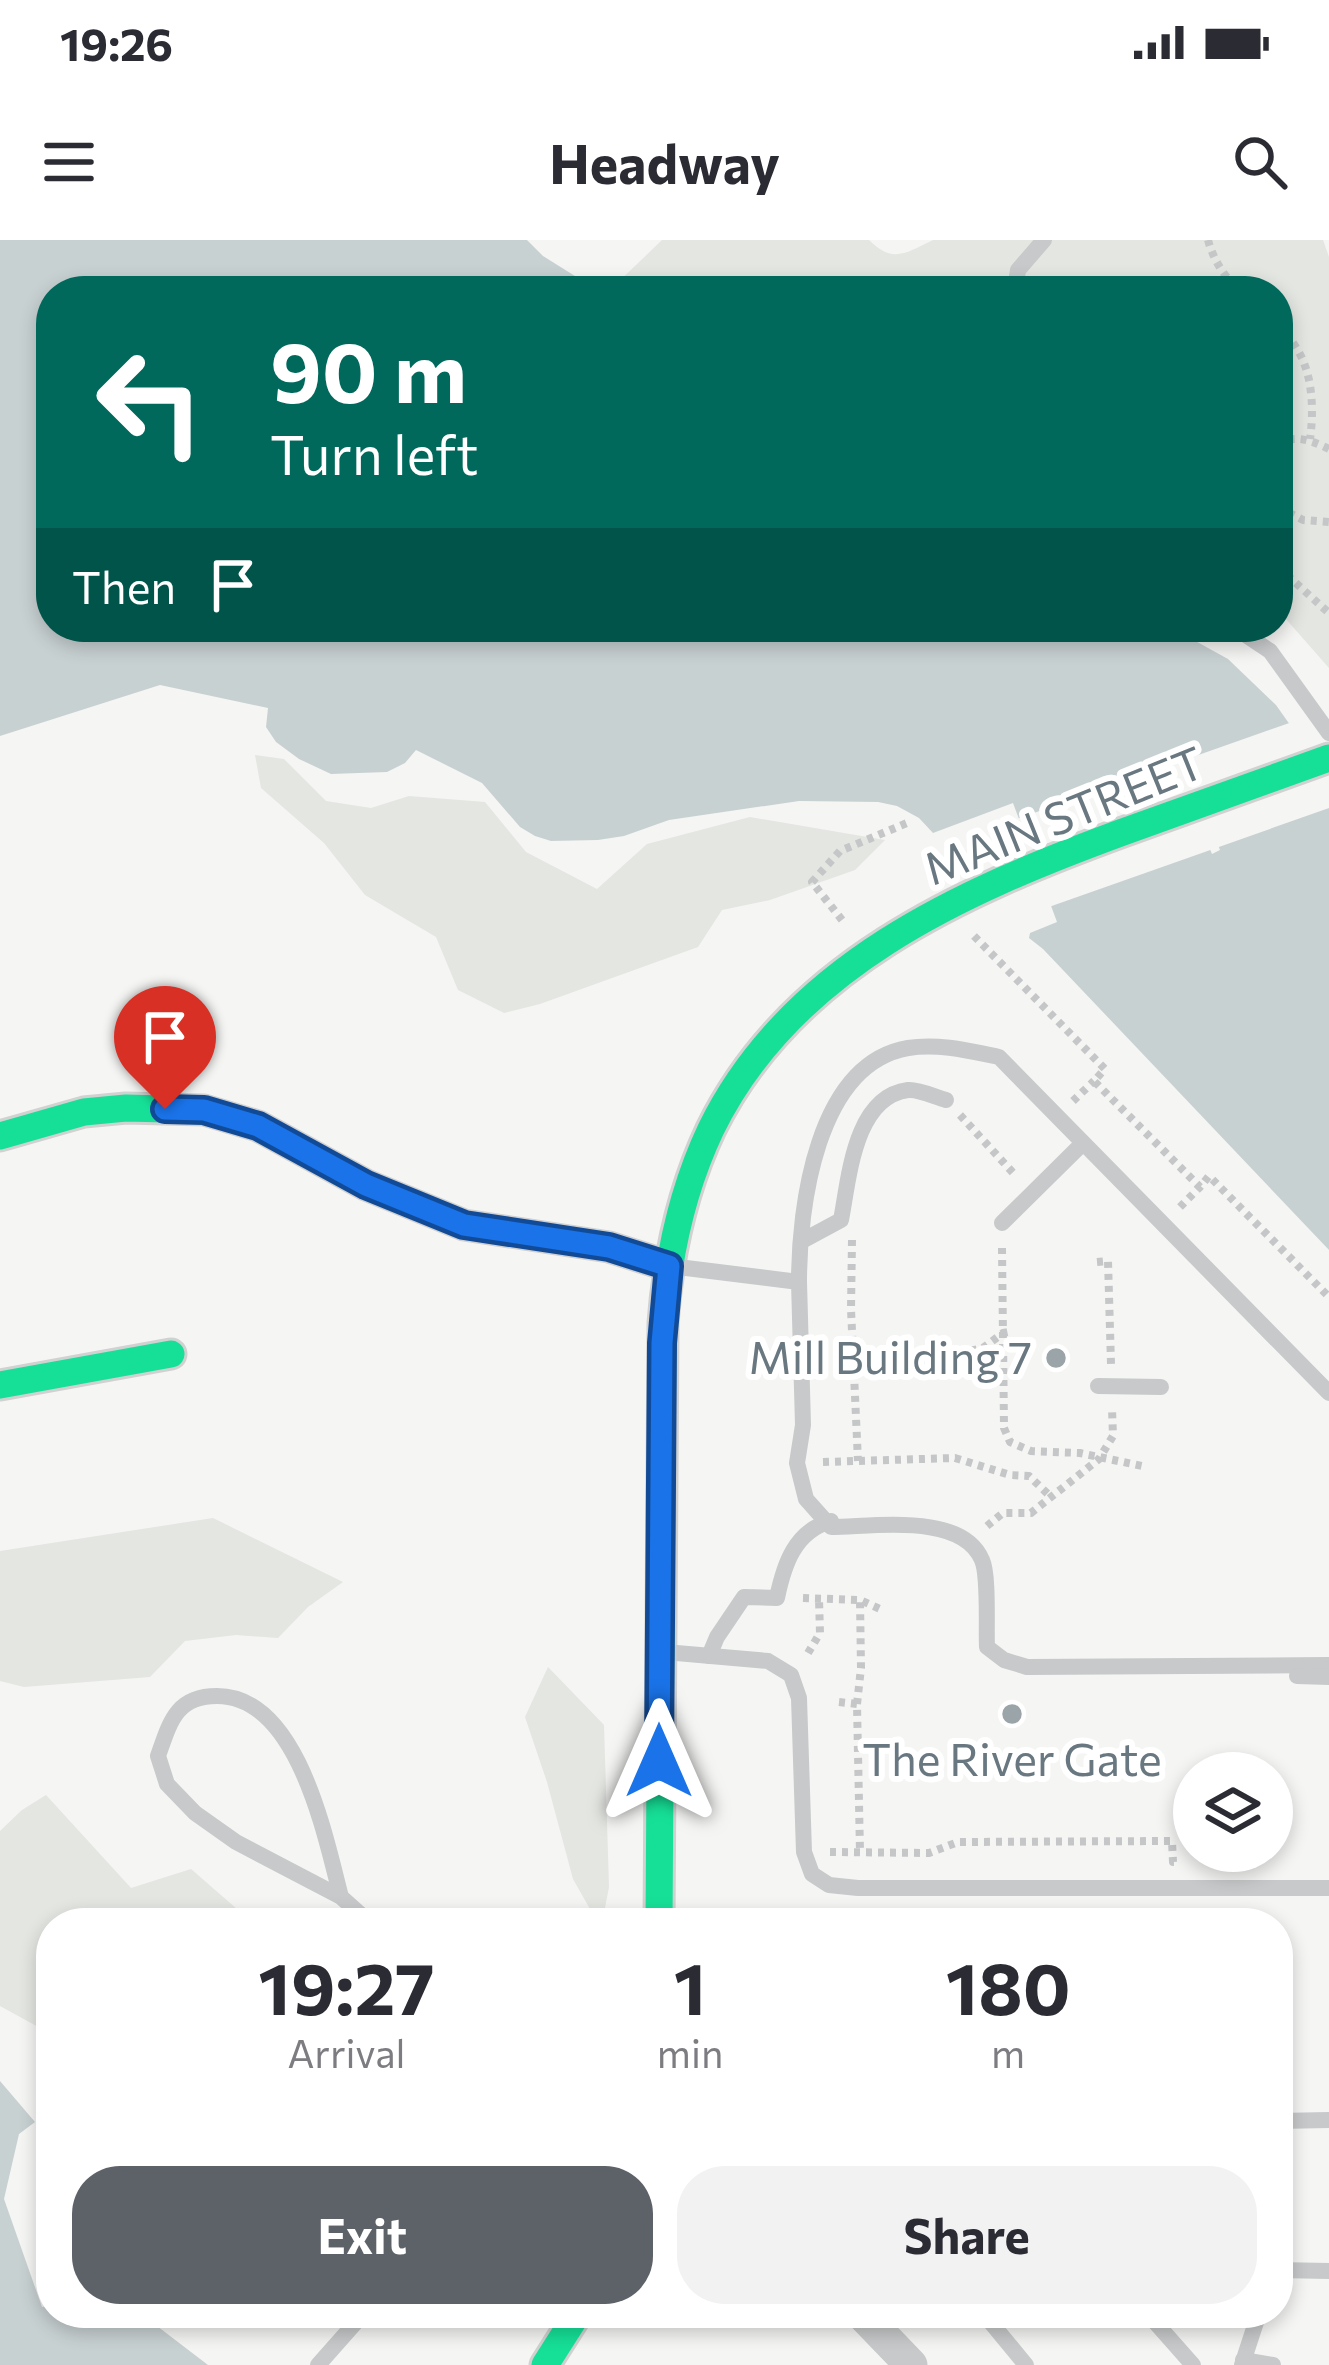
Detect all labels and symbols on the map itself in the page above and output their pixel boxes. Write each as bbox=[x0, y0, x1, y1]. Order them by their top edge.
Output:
street label: MAIN STREET bbox=[915, 733, 1211, 895]
pin bbox=[114, 986, 216, 1109]
place label: Mill Building 7 bbox=[749, 1328, 1032, 1383]
marker: Mill Building 7 bbox=[1043, 1345, 1069, 1371]
position arrow bbox=[596, 1698, 722, 1824]
marker: The River Gate bbox=[999, 1701, 1025, 1727]
place label: The River Gate bbox=[862, 1730, 1162, 1785]

